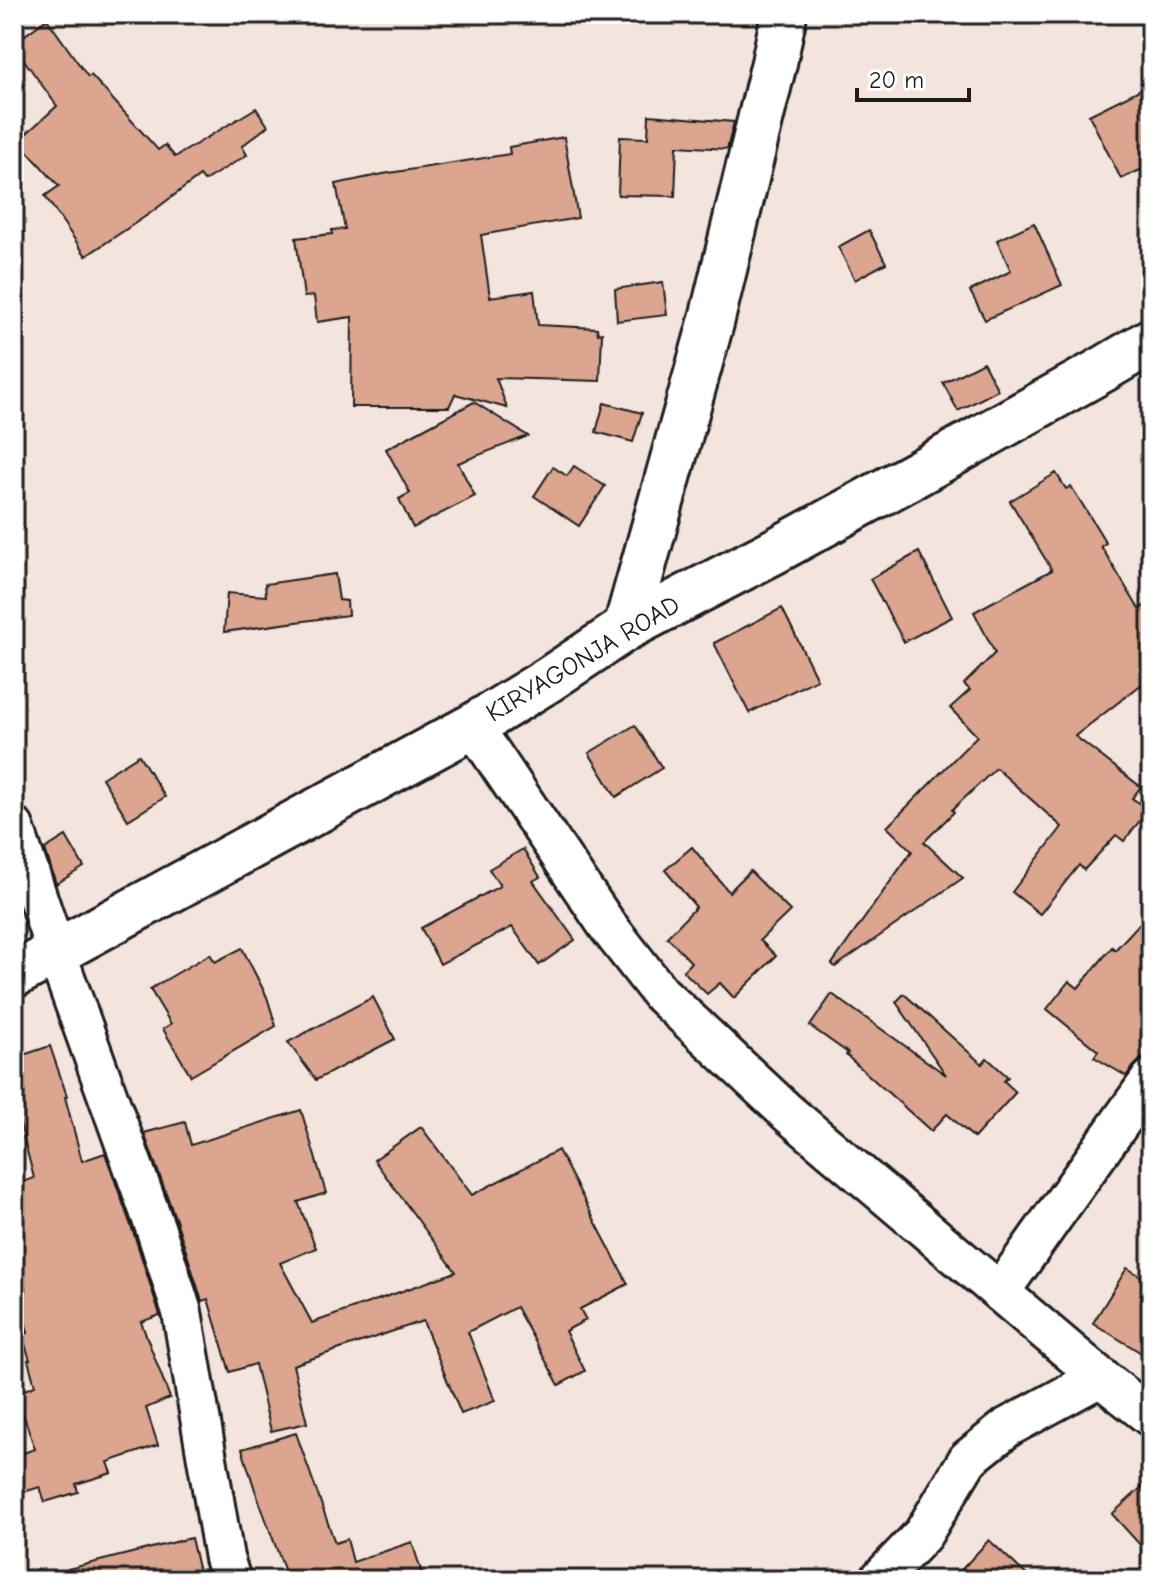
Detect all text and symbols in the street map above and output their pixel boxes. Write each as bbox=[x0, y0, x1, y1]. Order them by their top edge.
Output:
scale bar bbox=[857, 52, 969, 102]
text: 20 m bbox=[869, 66, 924, 94]
street label: KIRYAGONJA ROAD bbox=[481, 589, 685, 729]

